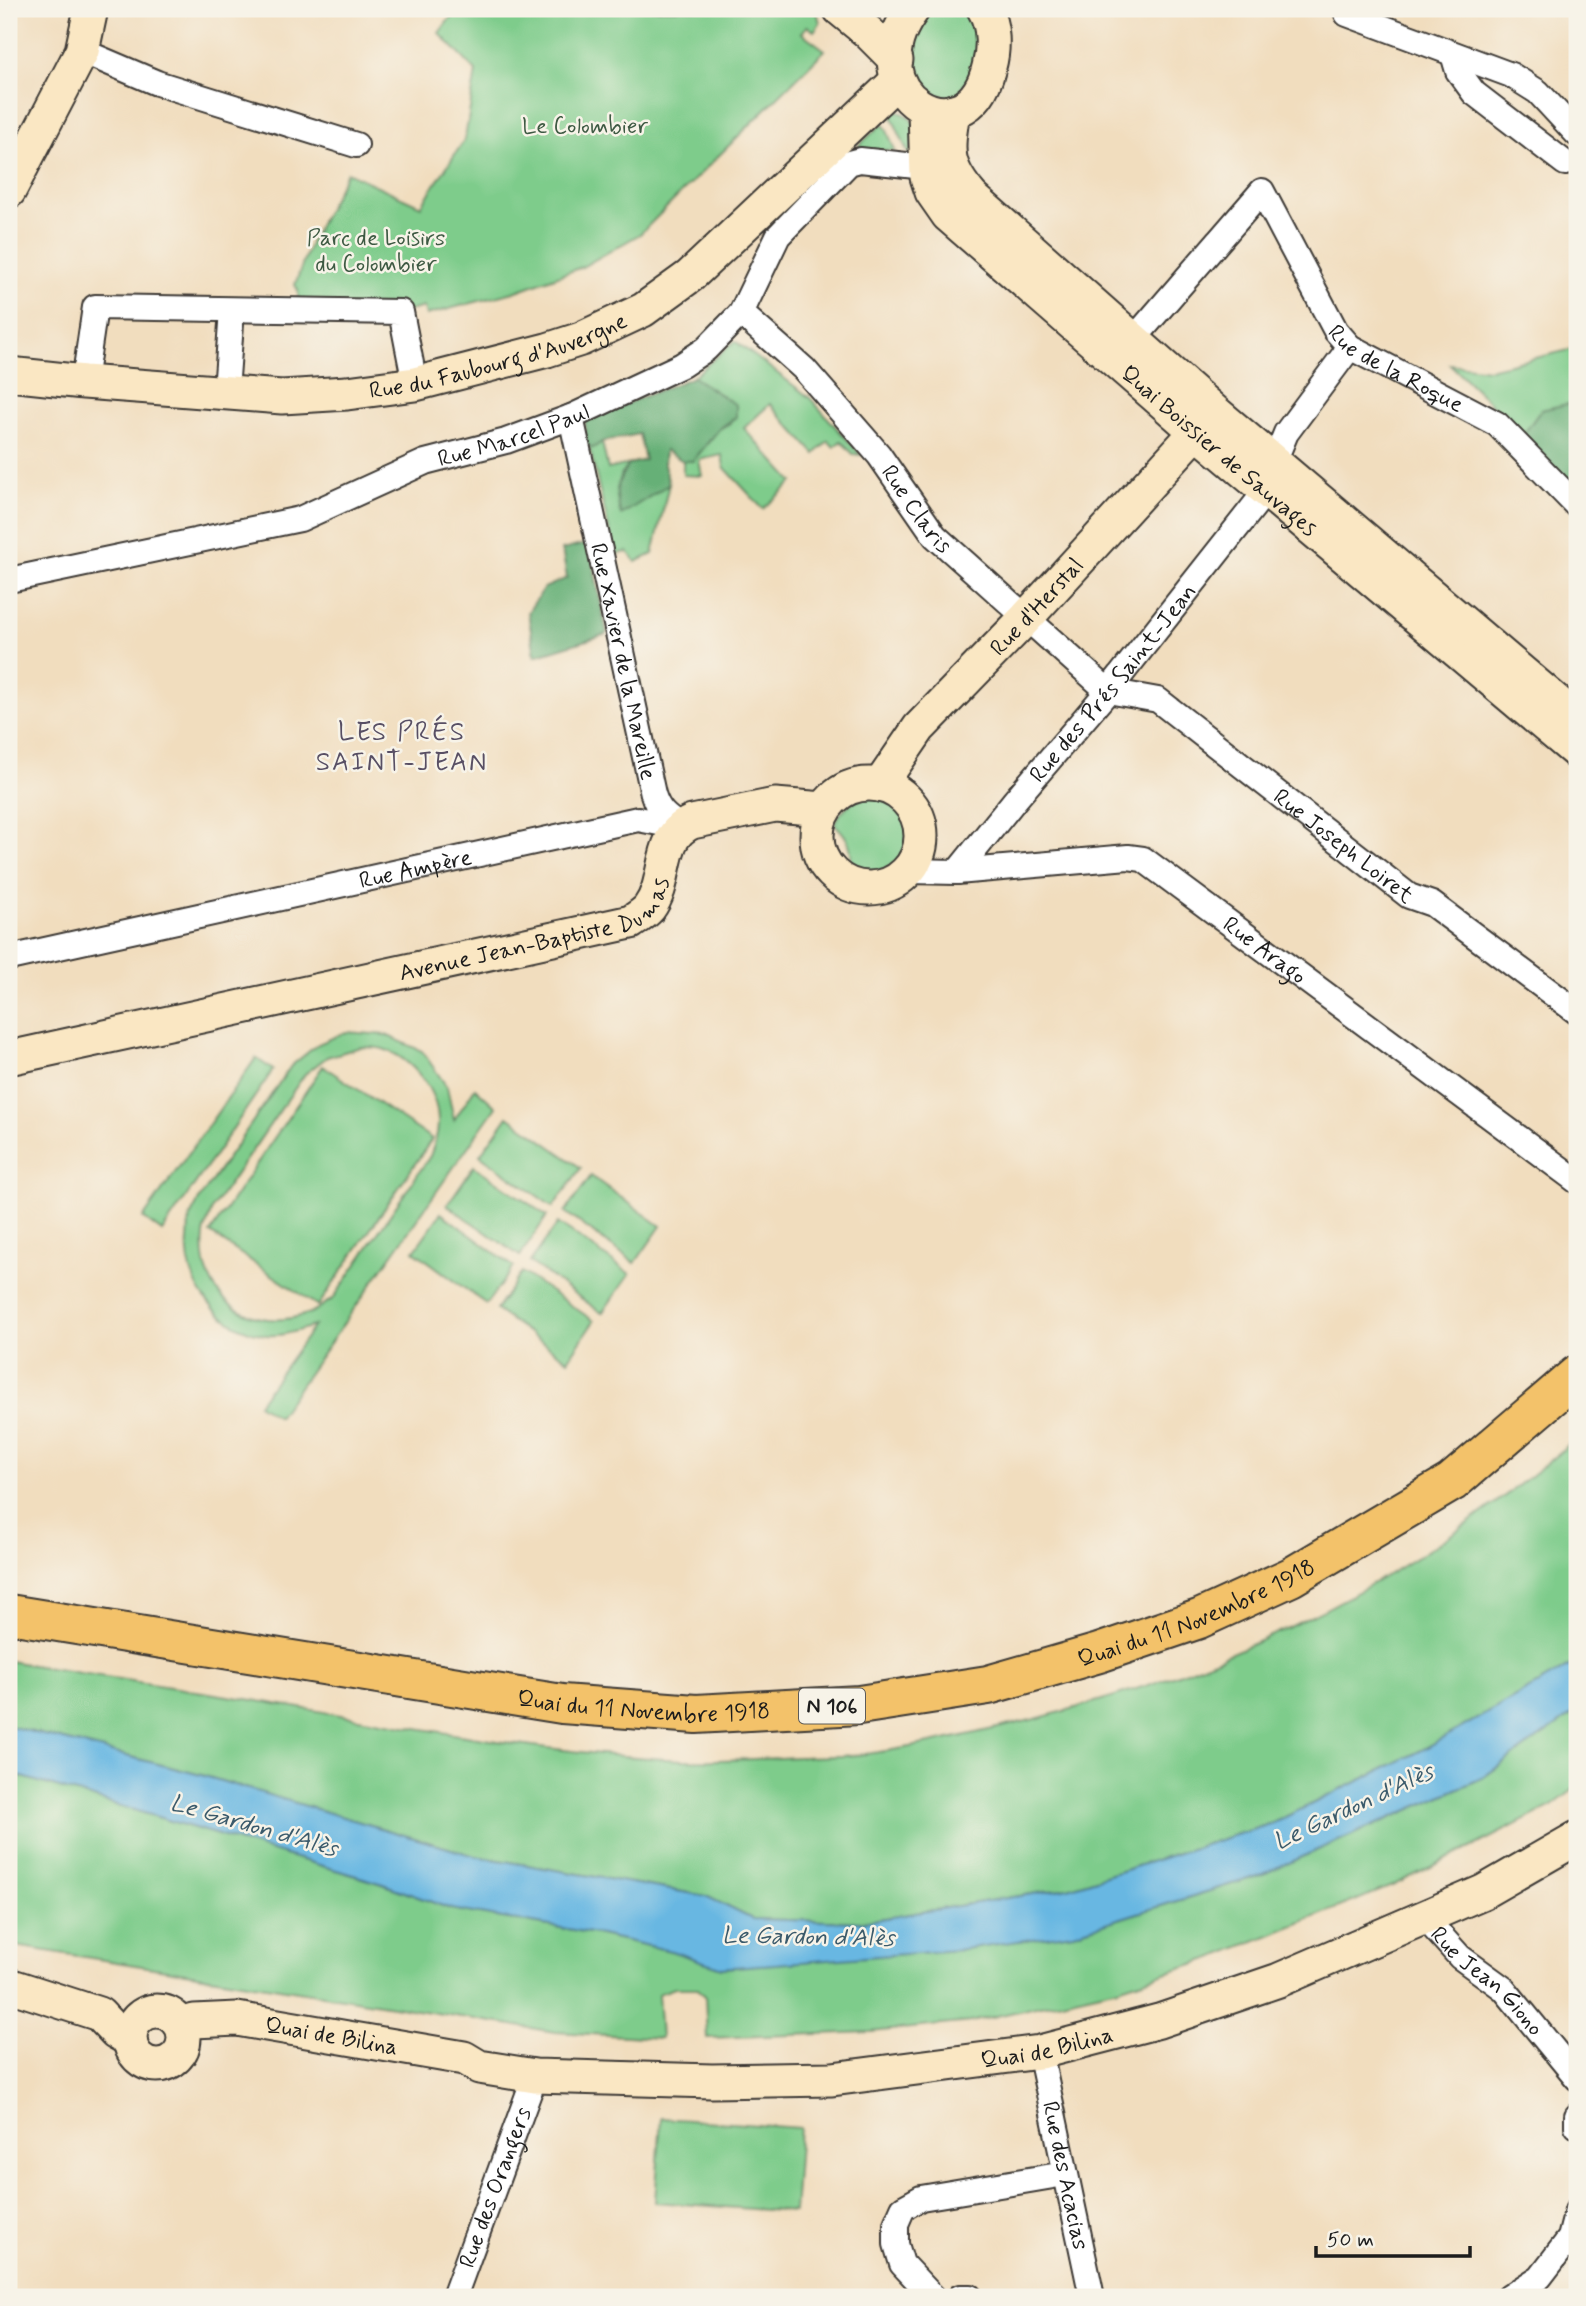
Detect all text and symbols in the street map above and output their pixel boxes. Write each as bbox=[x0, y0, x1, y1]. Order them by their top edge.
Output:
park label: Le Colombier bbox=[522, 112, 648, 142]
park label: Parc de Loisirs du Colombier bbox=[307, 224, 445, 280]
street label: Rue du Faubourg d'Auvergne bbox=[368, 307, 632, 407]
street label: Rue de la Roque bbox=[1320, 319, 1468, 421]
street label: Quai Boissier de Sauvages bbox=[1113, 359, 1323, 544]
street label: Rue Marcel Paul bbox=[435, 397, 595, 475]
street label: Rue Claris bbox=[873, 460, 957, 561]
street label: Rue Xavier de la Mareille bbox=[582, 540, 663, 783]
street label: Rue d'Herstal bbox=[984, 552, 1091, 663]
street label: Rue des Prés Saint-Jean bbox=[1023, 578, 1204, 790]
district label: LES PRÉS SAINT-JEAN bbox=[316, 714, 488, 780]
street label: Rue Joseph Loiret bbox=[1266, 783, 1420, 911]
street label: Rue Ampère bbox=[357, 843, 475, 897]
street label: Avenue Jean-Baptiste Dumas bbox=[397, 875, 678, 989]
street label: Rue Arago bbox=[1216, 910, 1312, 992]
street label: Quai du 11 Novembre 1918 bbox=[1075, 1553, 1321, 1675]
street label: Quai du 11 Novembre 1918 bbox=[515, 1684, 771, 1731]
road number: N 106 bbox=[799, 1688, 865, 1724]
water label: Le Gardon d'Alès bbox=[1269, 1756, 1440, 1858]
water label: Le Gardon d'Alès bbox=[166, 1788, 343, 1866]
water label: Le Gardon d'Alès bbox=[722, 1920, 897, 1955]
street label: Rue Jean Giono bbox=[1423, 1921, 1549, 2043]
street label: Quai de Bilina bbox=[262, 2011, 400, 2063]
street label: Quai de Bilina bbox=[979, 2021, 1117, 2077]
street label: Rue des Acacias bbox=[1034, 2099, 1095, 2253]
street label: Rue des Orangers bbox=[453, 2103, 539, 2272]
scale bar bbox=[1316, 2215, 1470, 2259]
text: 50 m bbox=[1327, 2226, 1374, 2254]

